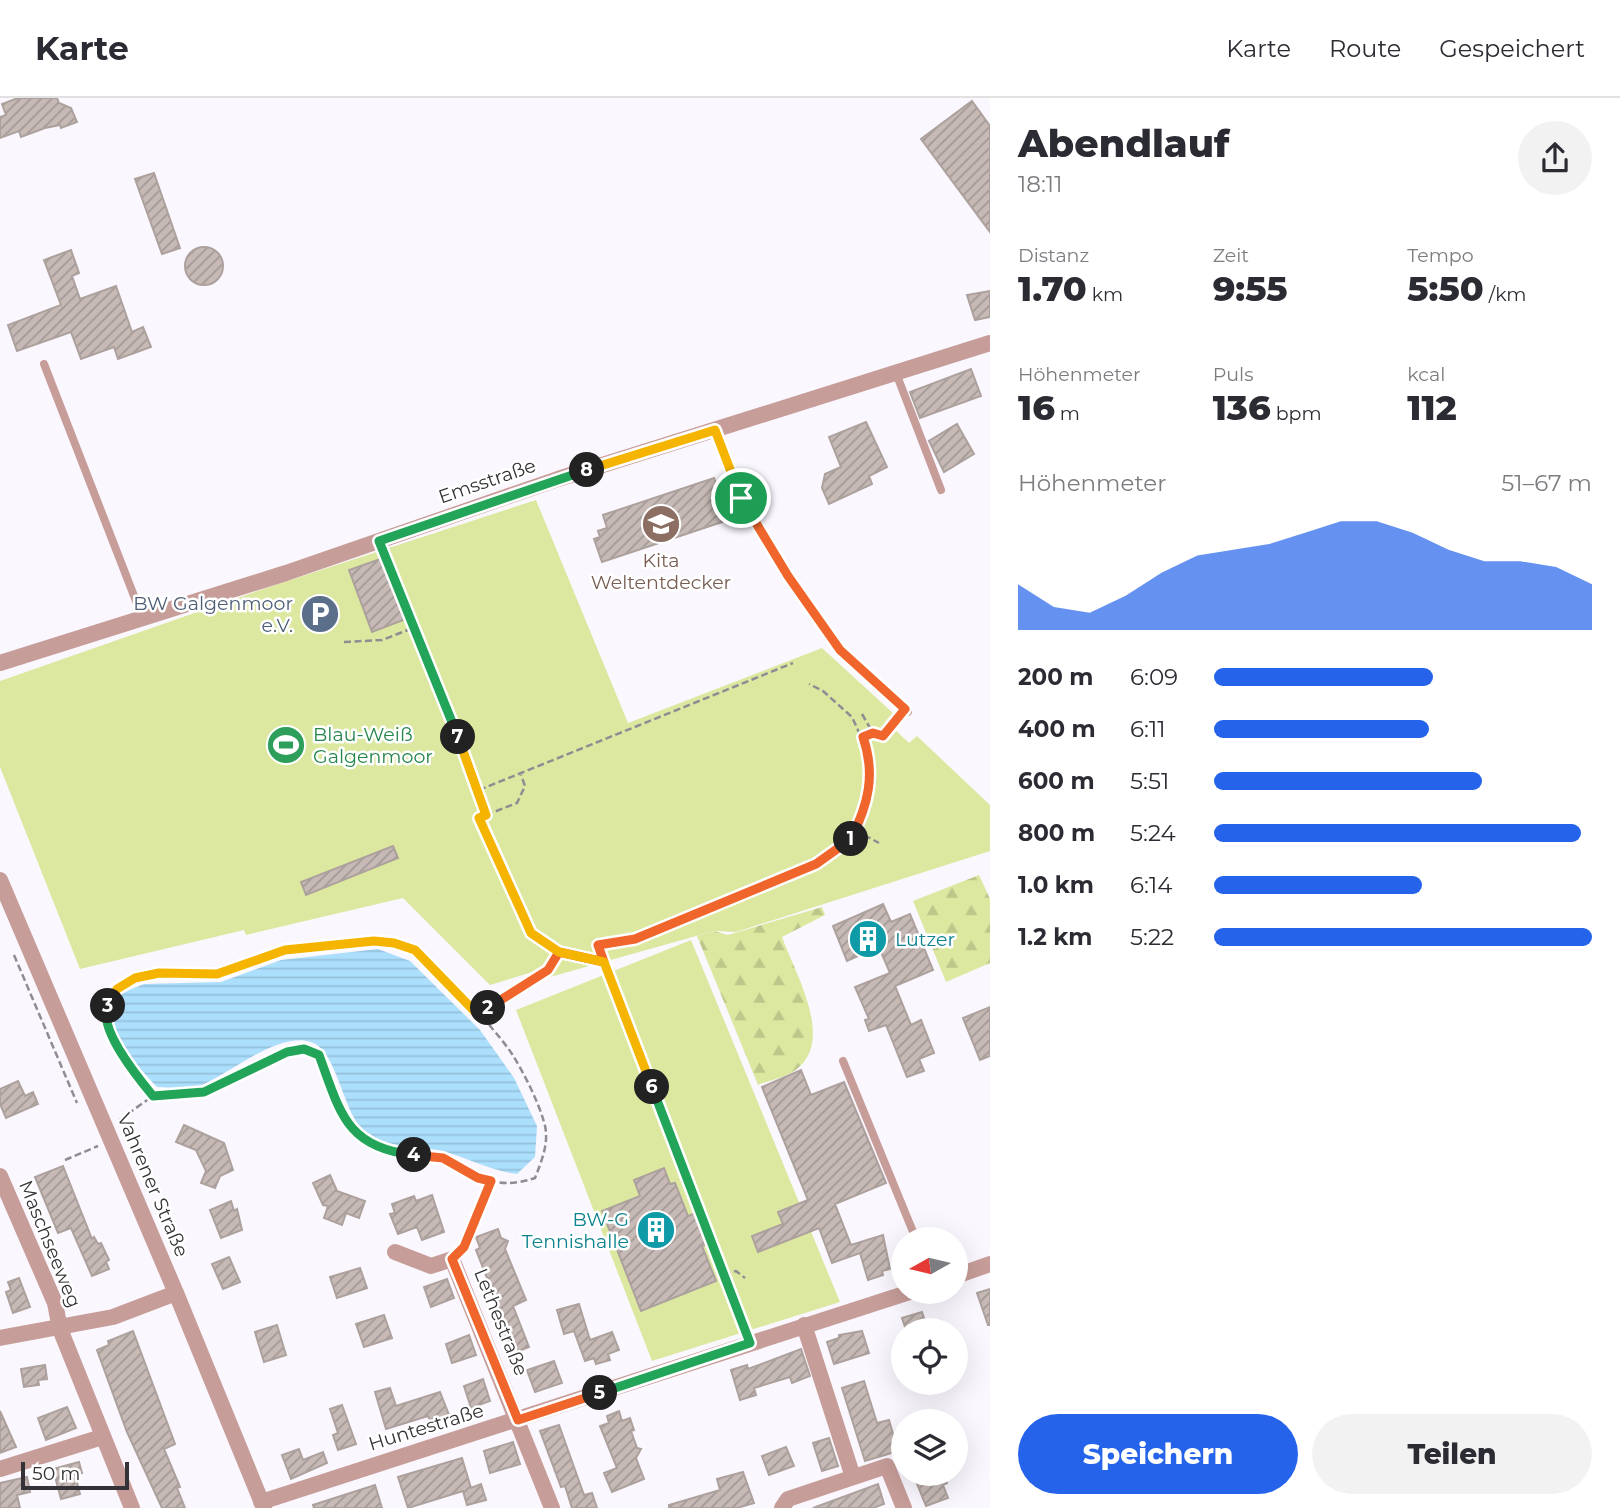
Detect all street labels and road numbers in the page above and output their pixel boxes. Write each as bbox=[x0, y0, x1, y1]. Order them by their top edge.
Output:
street label: Emsstraße bbox=[435, 454, 539, 508]
street label: Vahrener Straße bbox=[112, 1110, 194, 1260]
street label: Maschseeweg bbox=[14, 1177, 86, 1311]
street label: Lethestraße bbox=[469, 1265, 533, 1379]
street label: Huntestraße bbox=[366, 1399, 486, 1455]

